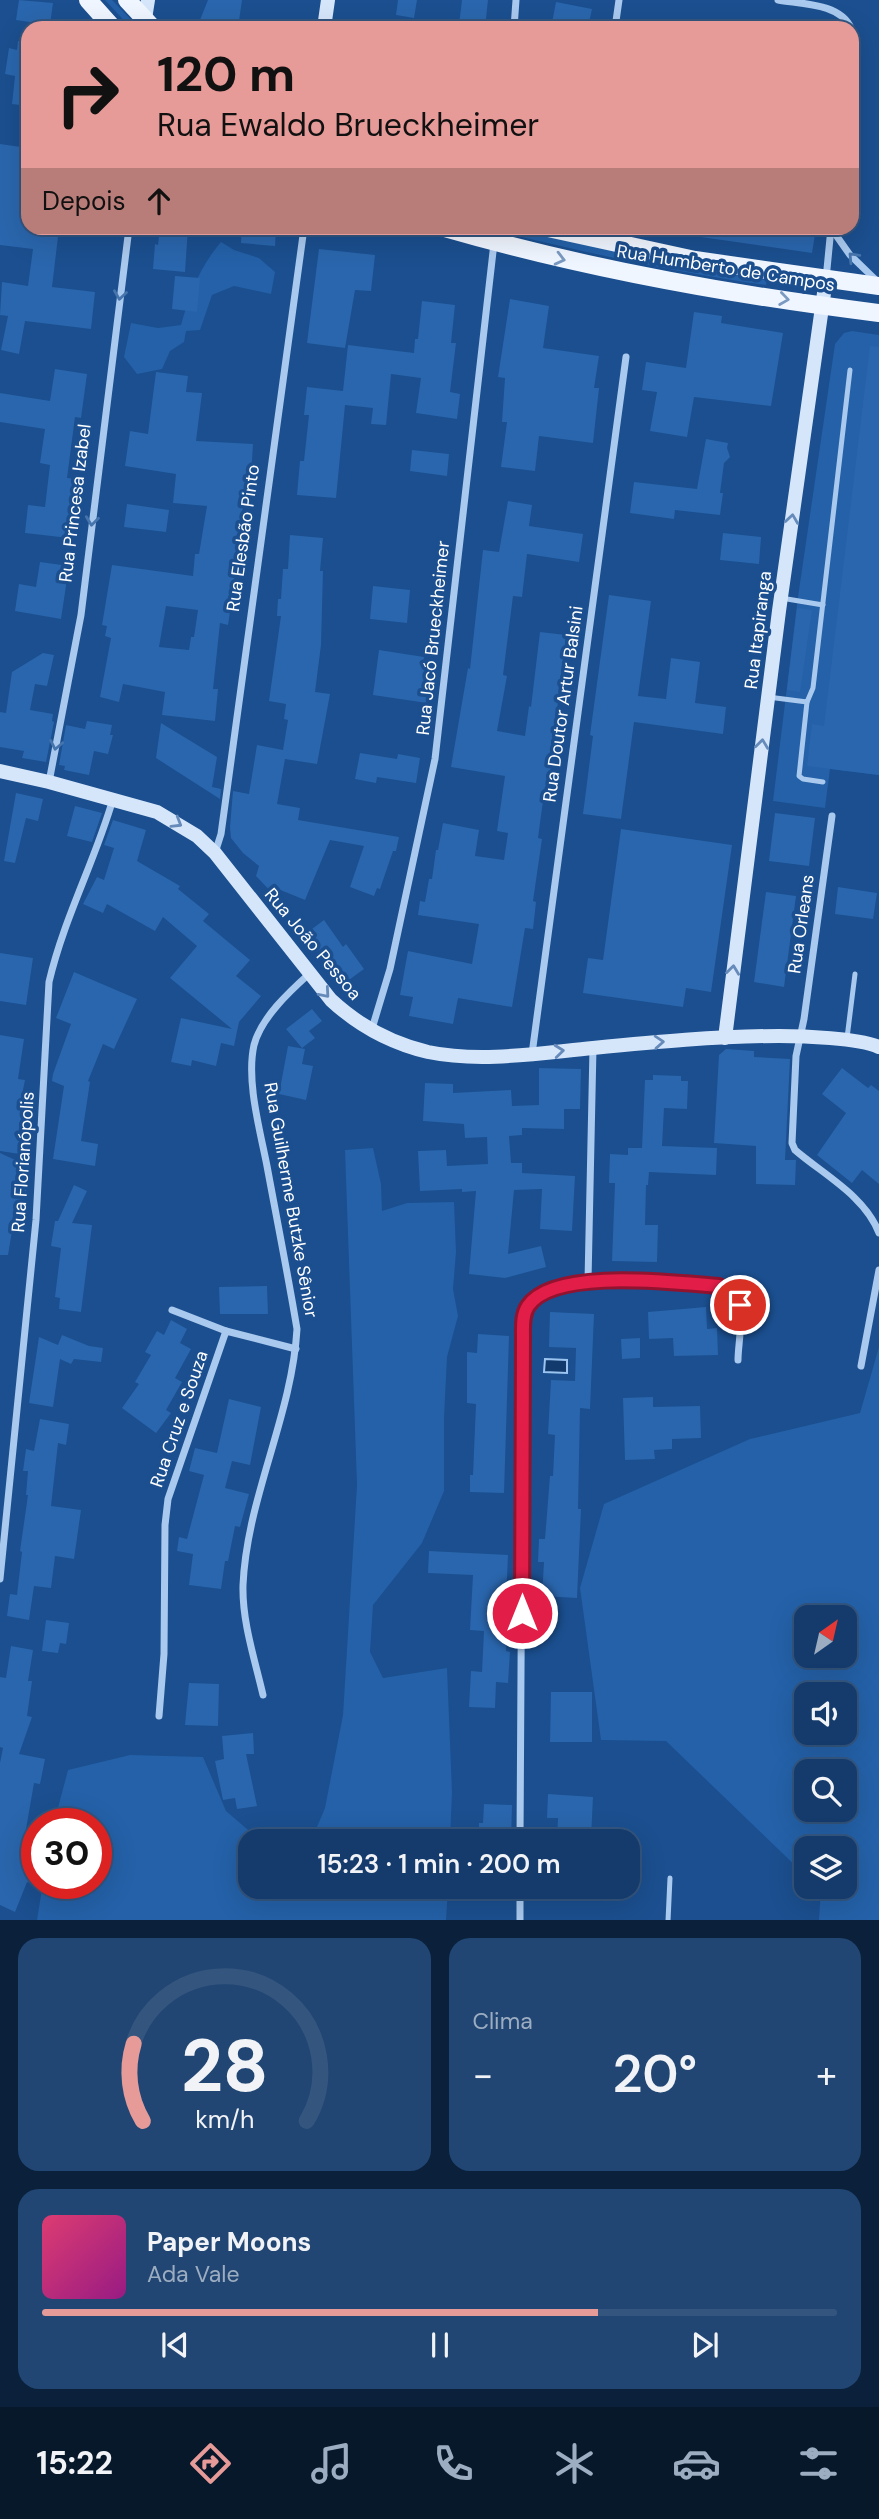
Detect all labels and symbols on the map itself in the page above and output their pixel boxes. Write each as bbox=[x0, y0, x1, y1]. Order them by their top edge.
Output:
street label: Rua Humberto de Campos bbox=[615, 239, 837, 297]
one-way arrow bbox=[554, 251, 566, 265]
one-way arrow bbox=[849, 252, 862, 265]
one-way arrow bbox=[112, 289, 127, 301]
one-way arrow bbox=[778, 291, 790, 306]
street label: Rua Princesa Izabel bbox=[53, 423, 97, 583]
street label: Rua Elesbão Pinto bbox=[221, 463, 265, 613]
one-way arrow bbox=[784, 513, 799, 524]
one-way arrow bbox=[85, 515, 100, 527]
street label: Rua Jacó Brueckheimer bbox=[411, 539, 455, 736]
street label: Rua Itapiranga bbox=[739, 570, 777, 690]
street label: Rua Doutor Artur Balsini bbox=[537, 604, 589, 804]
one-way arrow bbox=[755, 738, 770, 750]
one-way arrow bbox=[49, 739, 64, 751]
one-way arrow bbox=[169, 814, 182, 827]
street label: Rua Orleans bbox=[782, 873, 820, 975]
street label: Rua João Pessoa bbox=[259, 883, 367, 1005]
one-way arrow bbox=[725, 964, 740, 976]
one-way arrow bbox=[317, 985, 329, 998]
one-way arrow bbox=[654, 1035, 665, 1050]
one-way arrow bbox=[554, 1044, 565, 1059]
street label: Rua Guilherme Butzke Sênior bbox=[258, 1080, 324, 1320]
street label: Rua Florianópolis bbox=[6, 1091, 40, 1233]
pin bbox=[710, 1275, 770, 1335]
street label: Rua Cruz e Souza bbox=[144, 1347, 214, 1491]
position arrow bbox=[485, 1576, 559, 1650]
north arrow bbox=[794, 1605, 858, 1668]
speed limit sign: 30 bbox=[21, 1808, 112, 1899]

